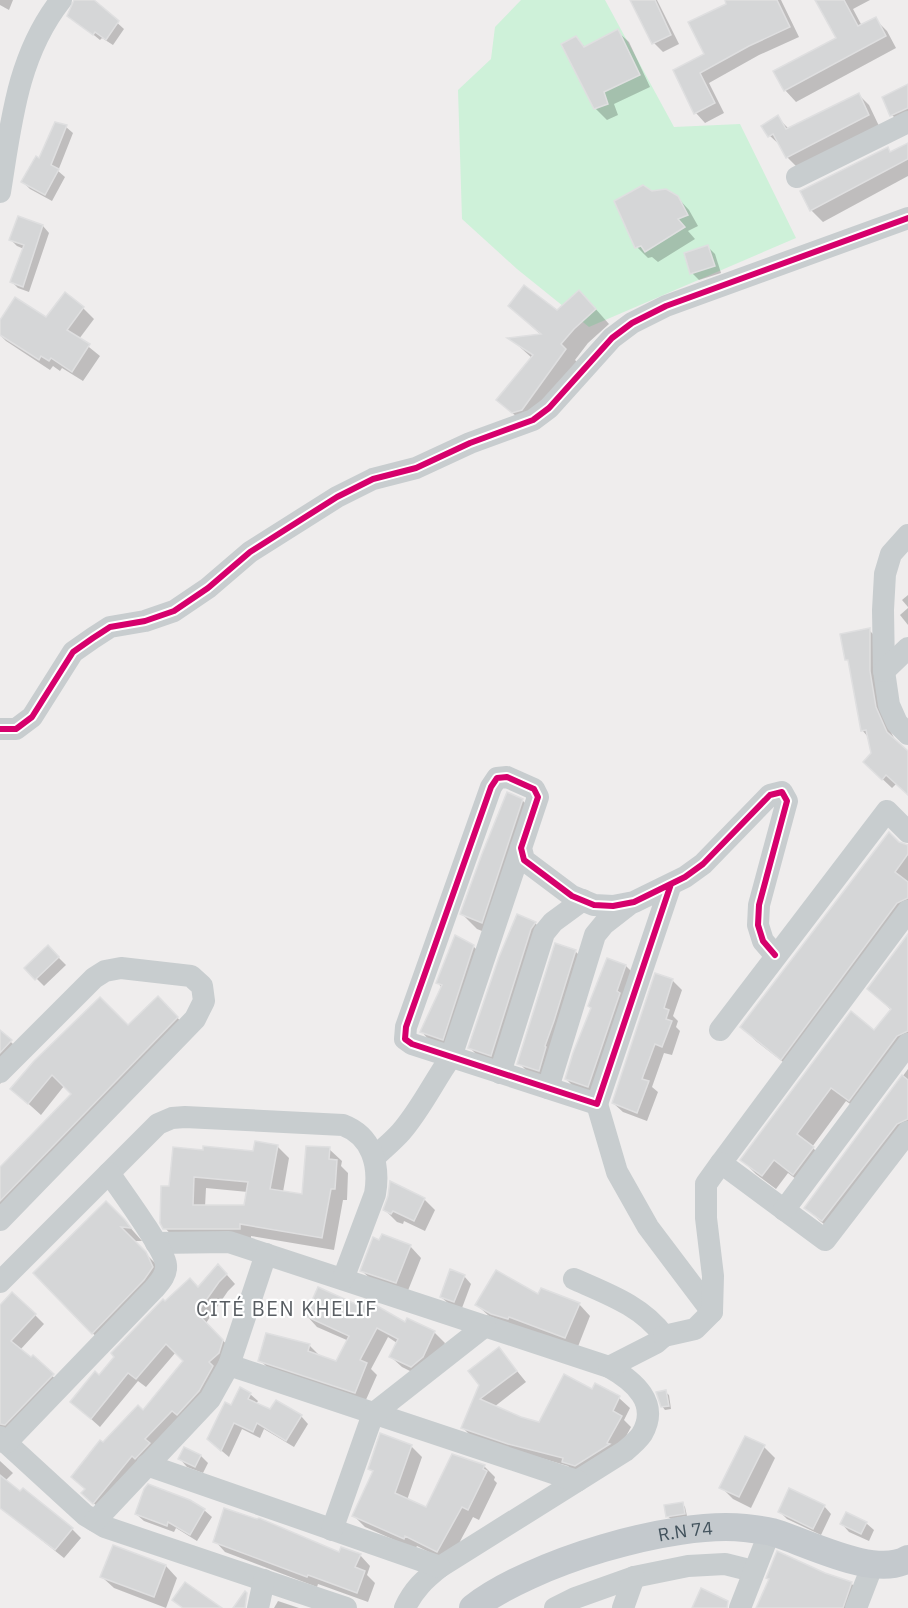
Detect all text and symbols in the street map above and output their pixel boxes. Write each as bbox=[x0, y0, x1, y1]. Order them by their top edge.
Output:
district label: CITÉ BEN KHELIF bbox=[196, 1295, 378, 1322]
street label: R.N 74 bbox=[656, 1516, 714, 1546]

